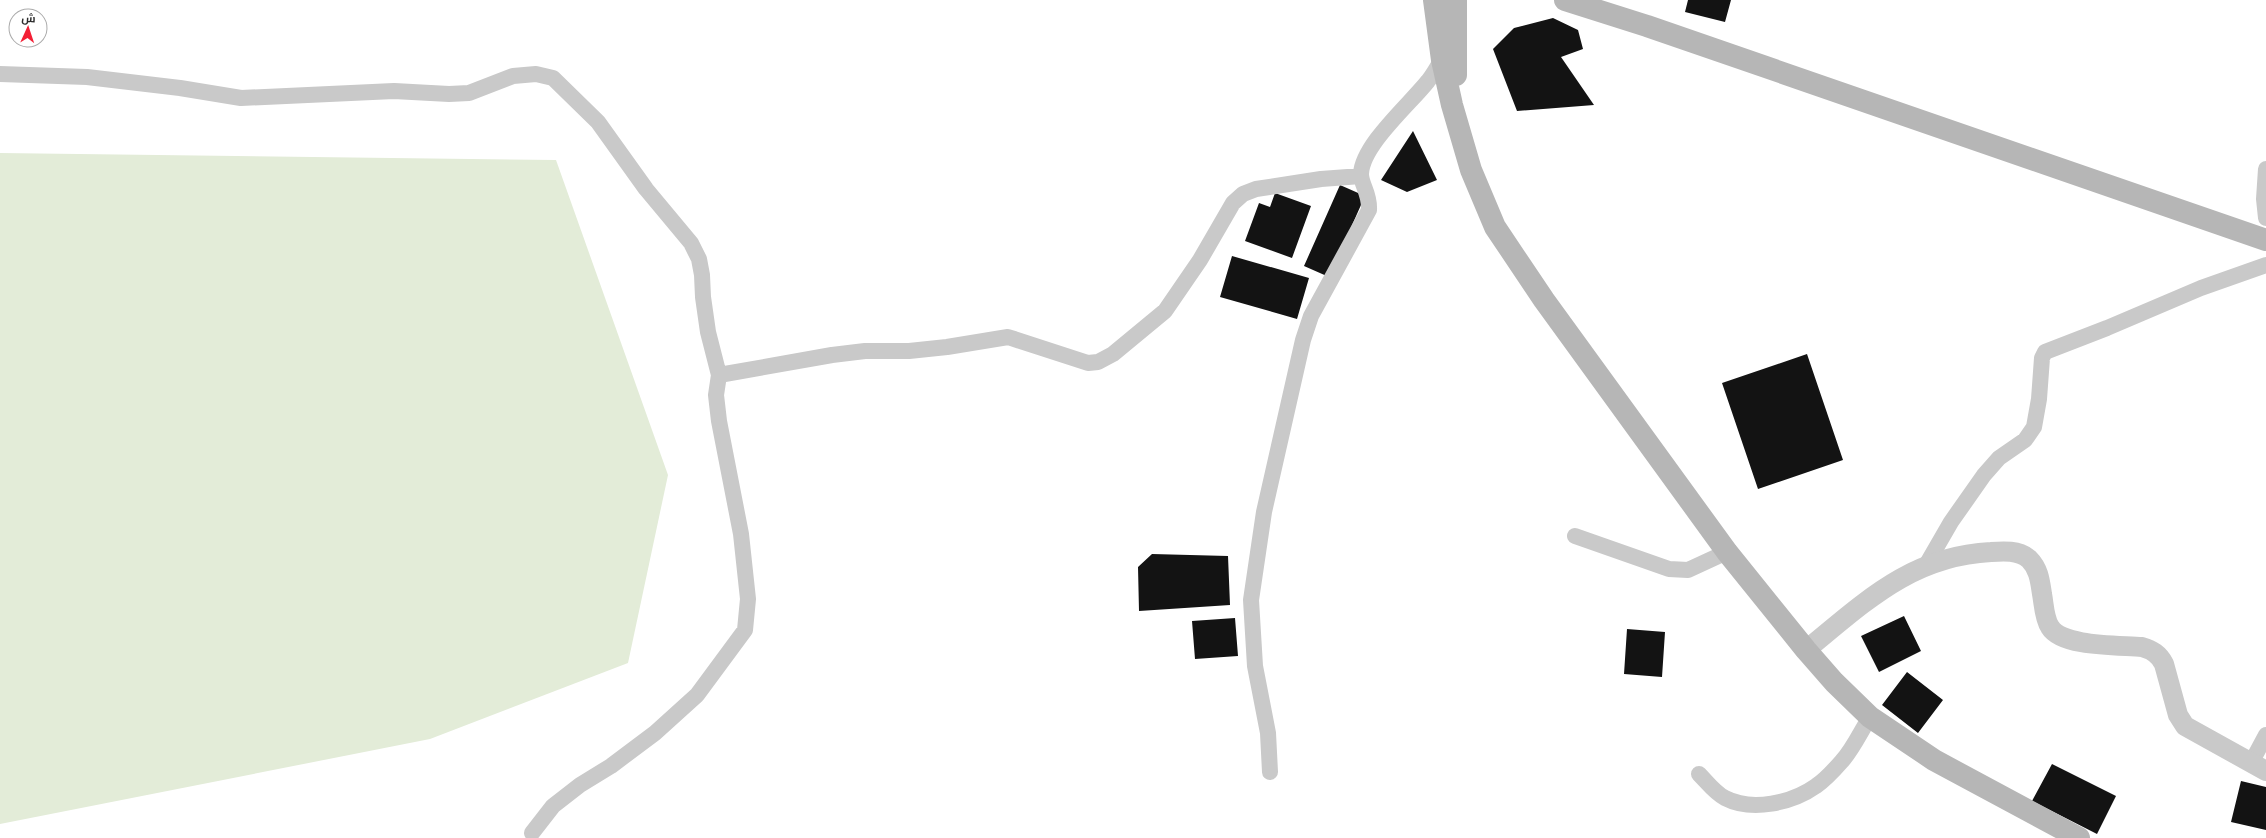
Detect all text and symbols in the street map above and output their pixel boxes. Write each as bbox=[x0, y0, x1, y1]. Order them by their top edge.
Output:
north arrow bbox=[8, 8, 48, 48]
text: ش bbox=[21, 11, 36, 26]

